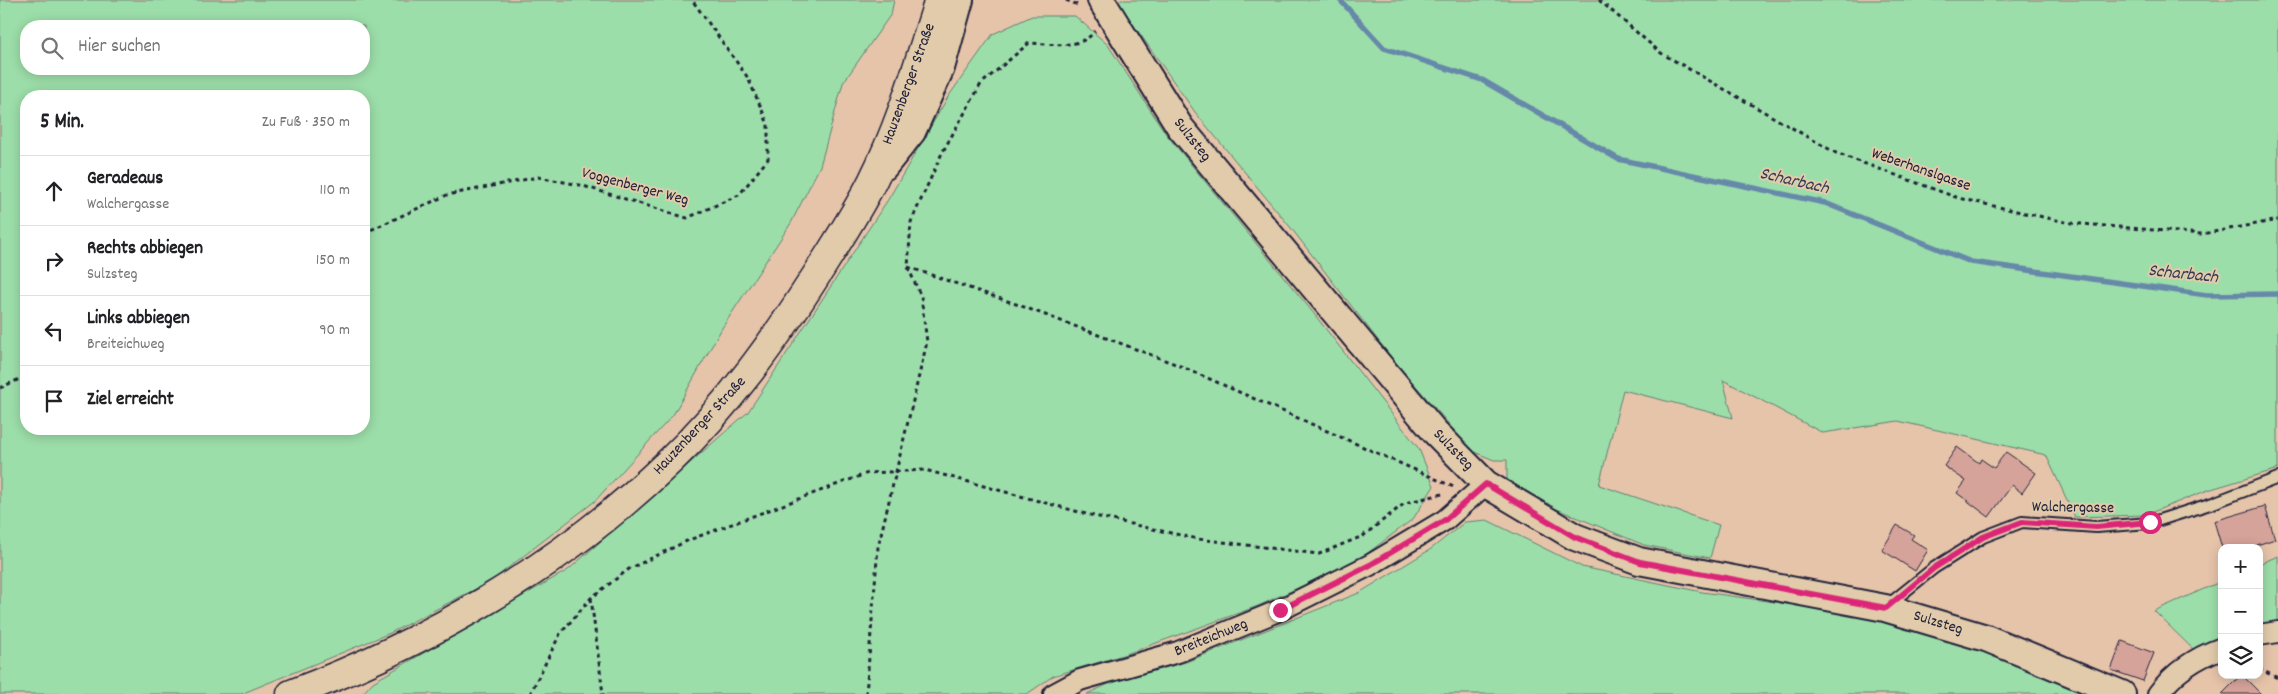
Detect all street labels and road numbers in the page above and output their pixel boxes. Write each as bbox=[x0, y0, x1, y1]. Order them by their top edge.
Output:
street label: Hauzenberger Straße bbox=[876, 20, 942, 148]
street label: Sulzsteg bbox=[1167, 113, 1217, 167]
street label: Weberhanslgasse bbox=[1868, 142, 1974, 198]
street label: Voggenberger Weg bbox=[579, 162, 691, 212]
street label: Hauzenberger Straße bbox=[648, 371, 752, 481]
street label: Sulzsteg bbox=[1427, 424, 1479, 476]
street label: Walchergasse bbox=[2032, 496, 2114, 520]
street label: Sulzsteg bbox=[1910, 605, 1966, 641]
street label: Breiteichweg bbox=[1171, 613, 1251, 663]

